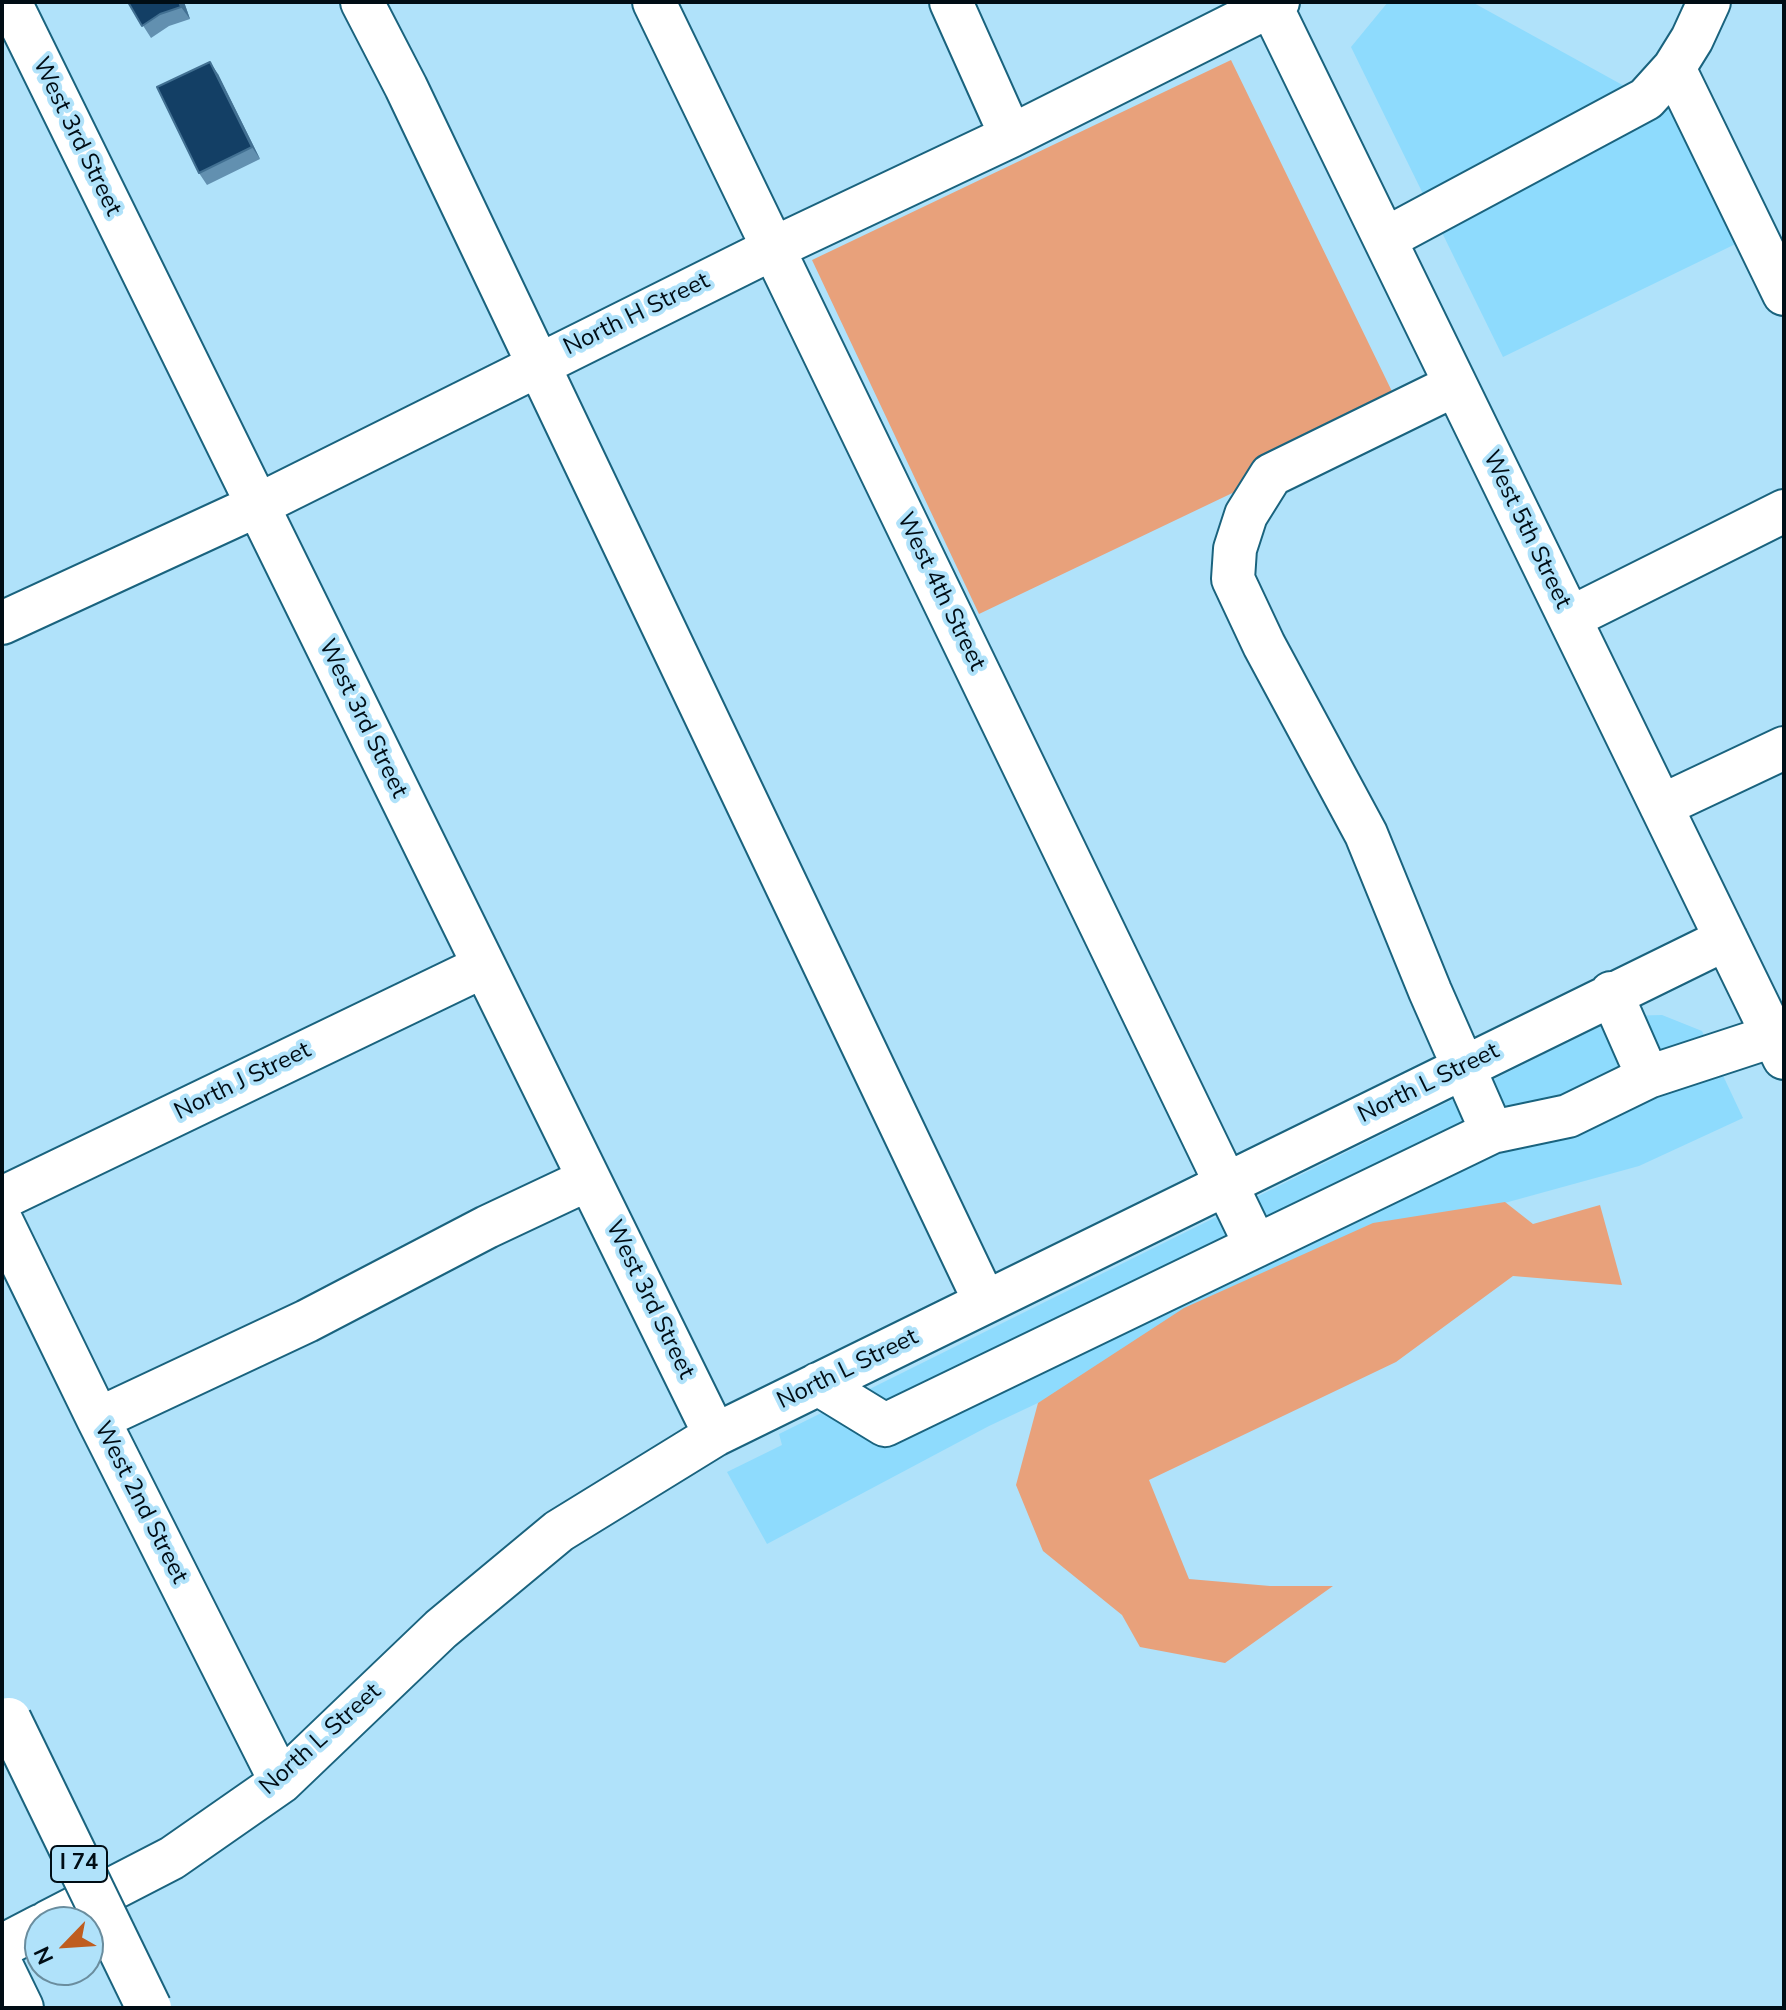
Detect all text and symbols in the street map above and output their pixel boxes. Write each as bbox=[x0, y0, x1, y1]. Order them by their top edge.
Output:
street label: West 3rd Street bbox=[25, 53, 127, 221]
street label: North H Street bbox=[559, 267, 715, 363]
street label: West 5th Street bbox=[1475, 446, 1577, 614]
street label: West 4th Street bbox=[889, 508, 991, 676]
street label: West 3rd Street bbox=[311, 635, 413, 803]
street label: North J Street bbox=[170, 1037, 316, 1127]
street label: North L Street bbox=[1354, 1037, 1504, 1131]
street label: West 3rd Street bbox=[598, 1216, 700, 1384]
street label: North L Street bbox=[773, 1323, 923, 1417]
street label: West 2nd Street bbox=[87, 1417, 193, 1589]
street label: North L Street bbox=[254, 1678, 388, 1802]
road number: I 74 bbox=[51, 1846, 107, 1882]
north arrow bbox=[24, 1906, 104, 1986]
text: N bbox=[27, 1941, 61, 1969]

